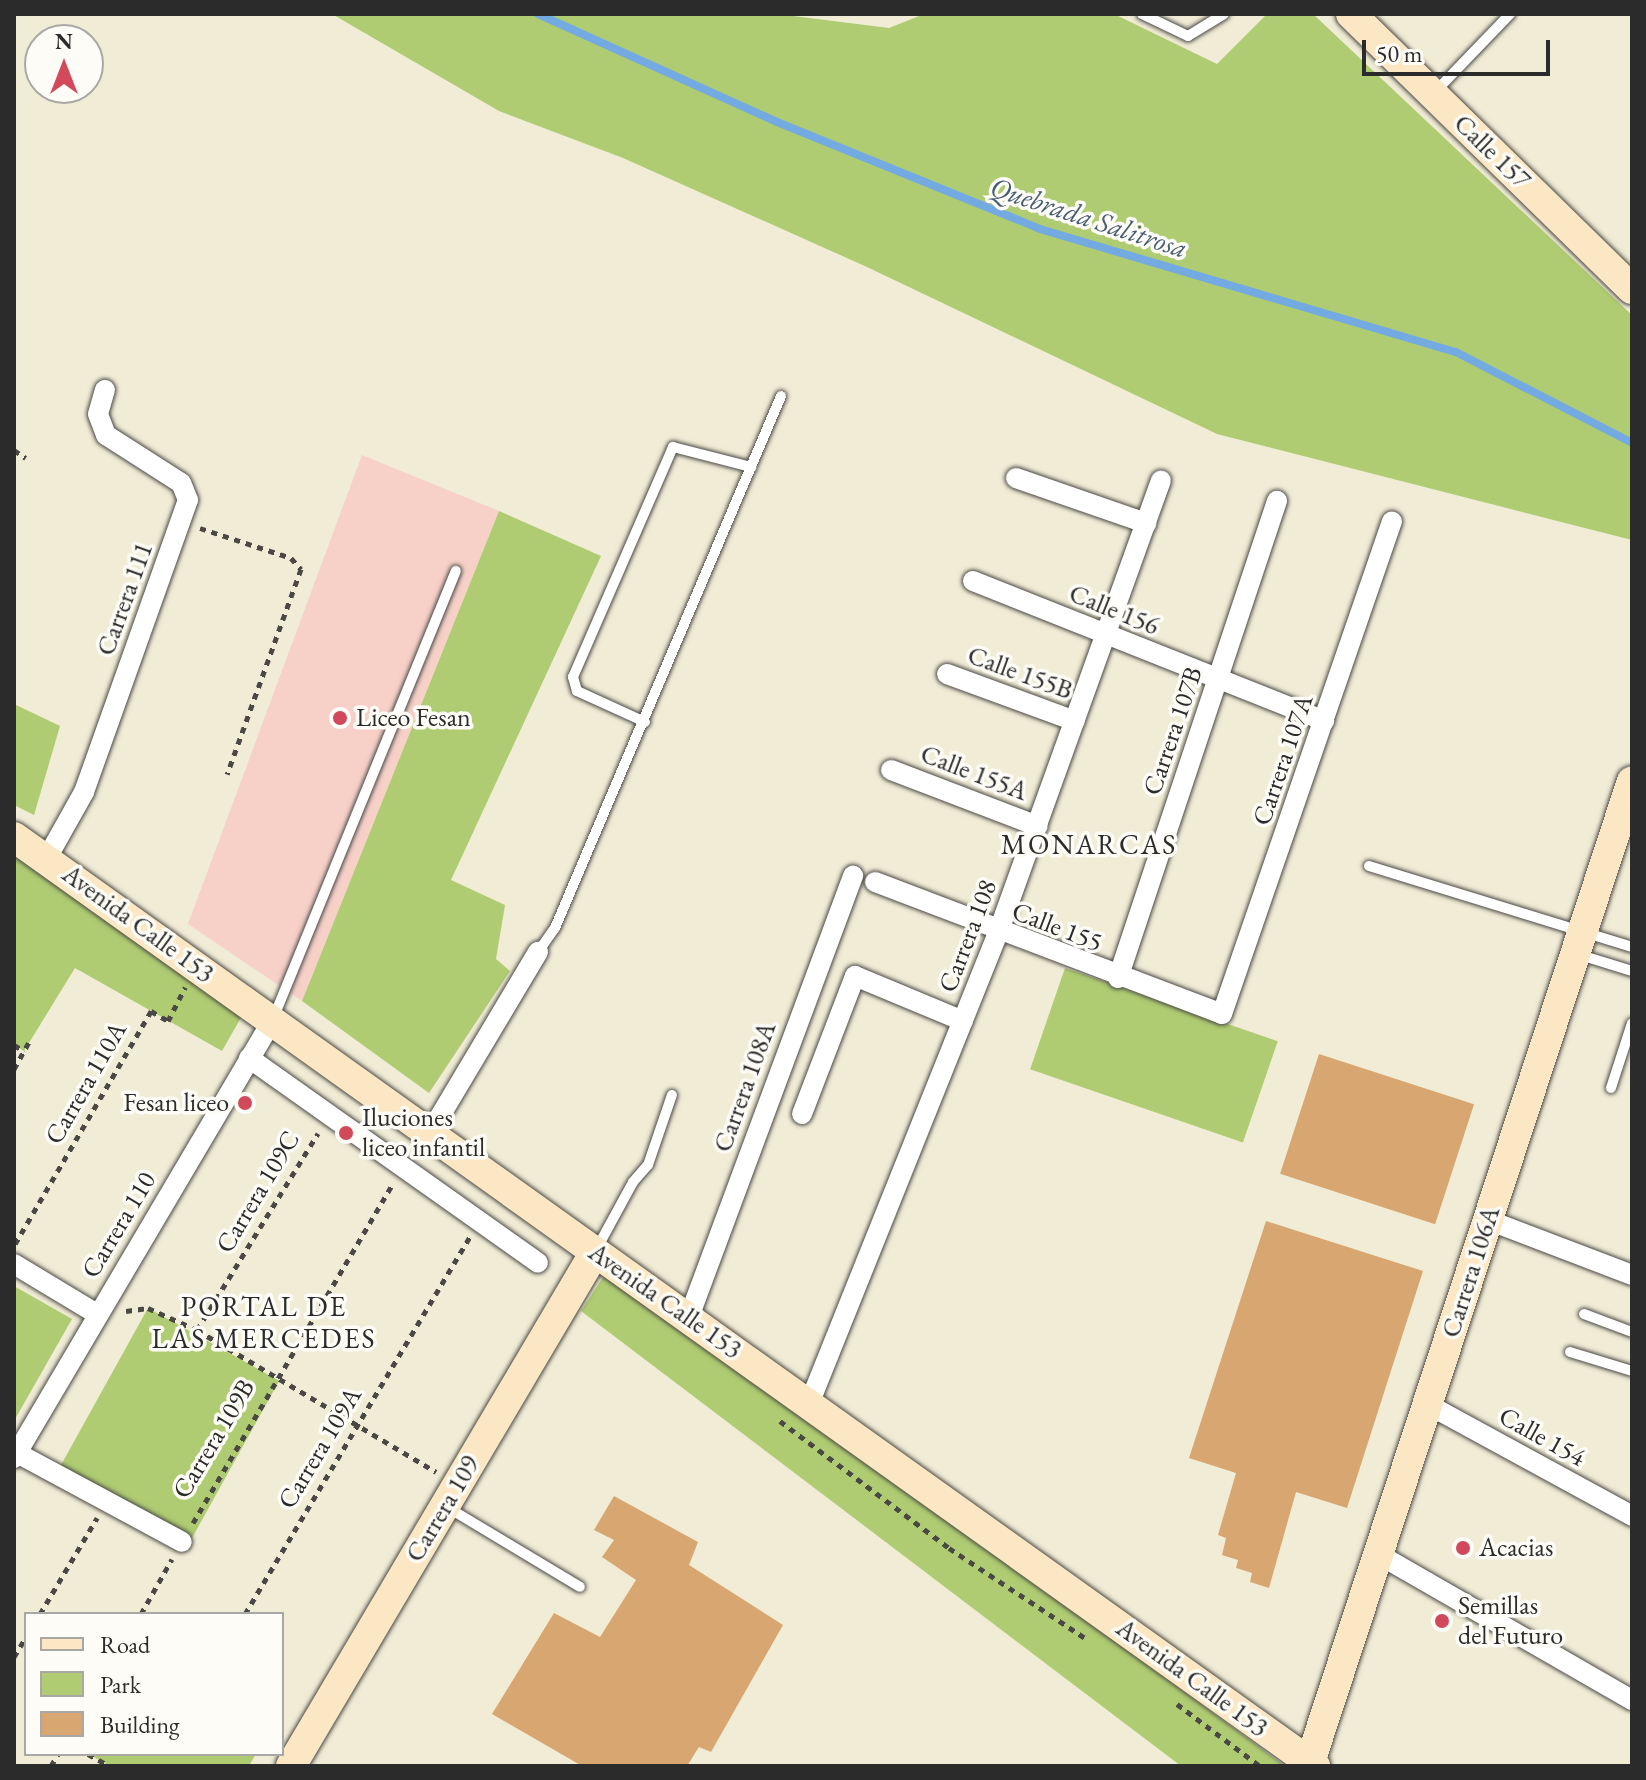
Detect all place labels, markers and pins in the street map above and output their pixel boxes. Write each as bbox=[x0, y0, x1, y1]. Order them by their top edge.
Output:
place label: Liceo Fesan bbox=[356, 702, 471, 734]
marker: Liceo Fesan bbox=[331, 709, 349, 727]
place label: Fesan liceo bbox=[123, 1087, 229, 1119]
marker: Fesan liceo bbox=[236, 1094, 254, 1112]
place label: Iluciones liceo infantil bbox=[362, 1102, 485, 1164]
marker: Iluciones liceo infantil bbox=[337, 1124, 355, 1142]
place label: Acacias bbox=[1479, 1532, 1553, 1564]
marker: Acacias bbox=[1454, 1539, 1472, 1557]
place label: Semillas del Futuro bbox=[1458, 1590, 1563, 1652]
marker: Semillas del Futuro bbox=[1433, 1612, 1451, 1630]

